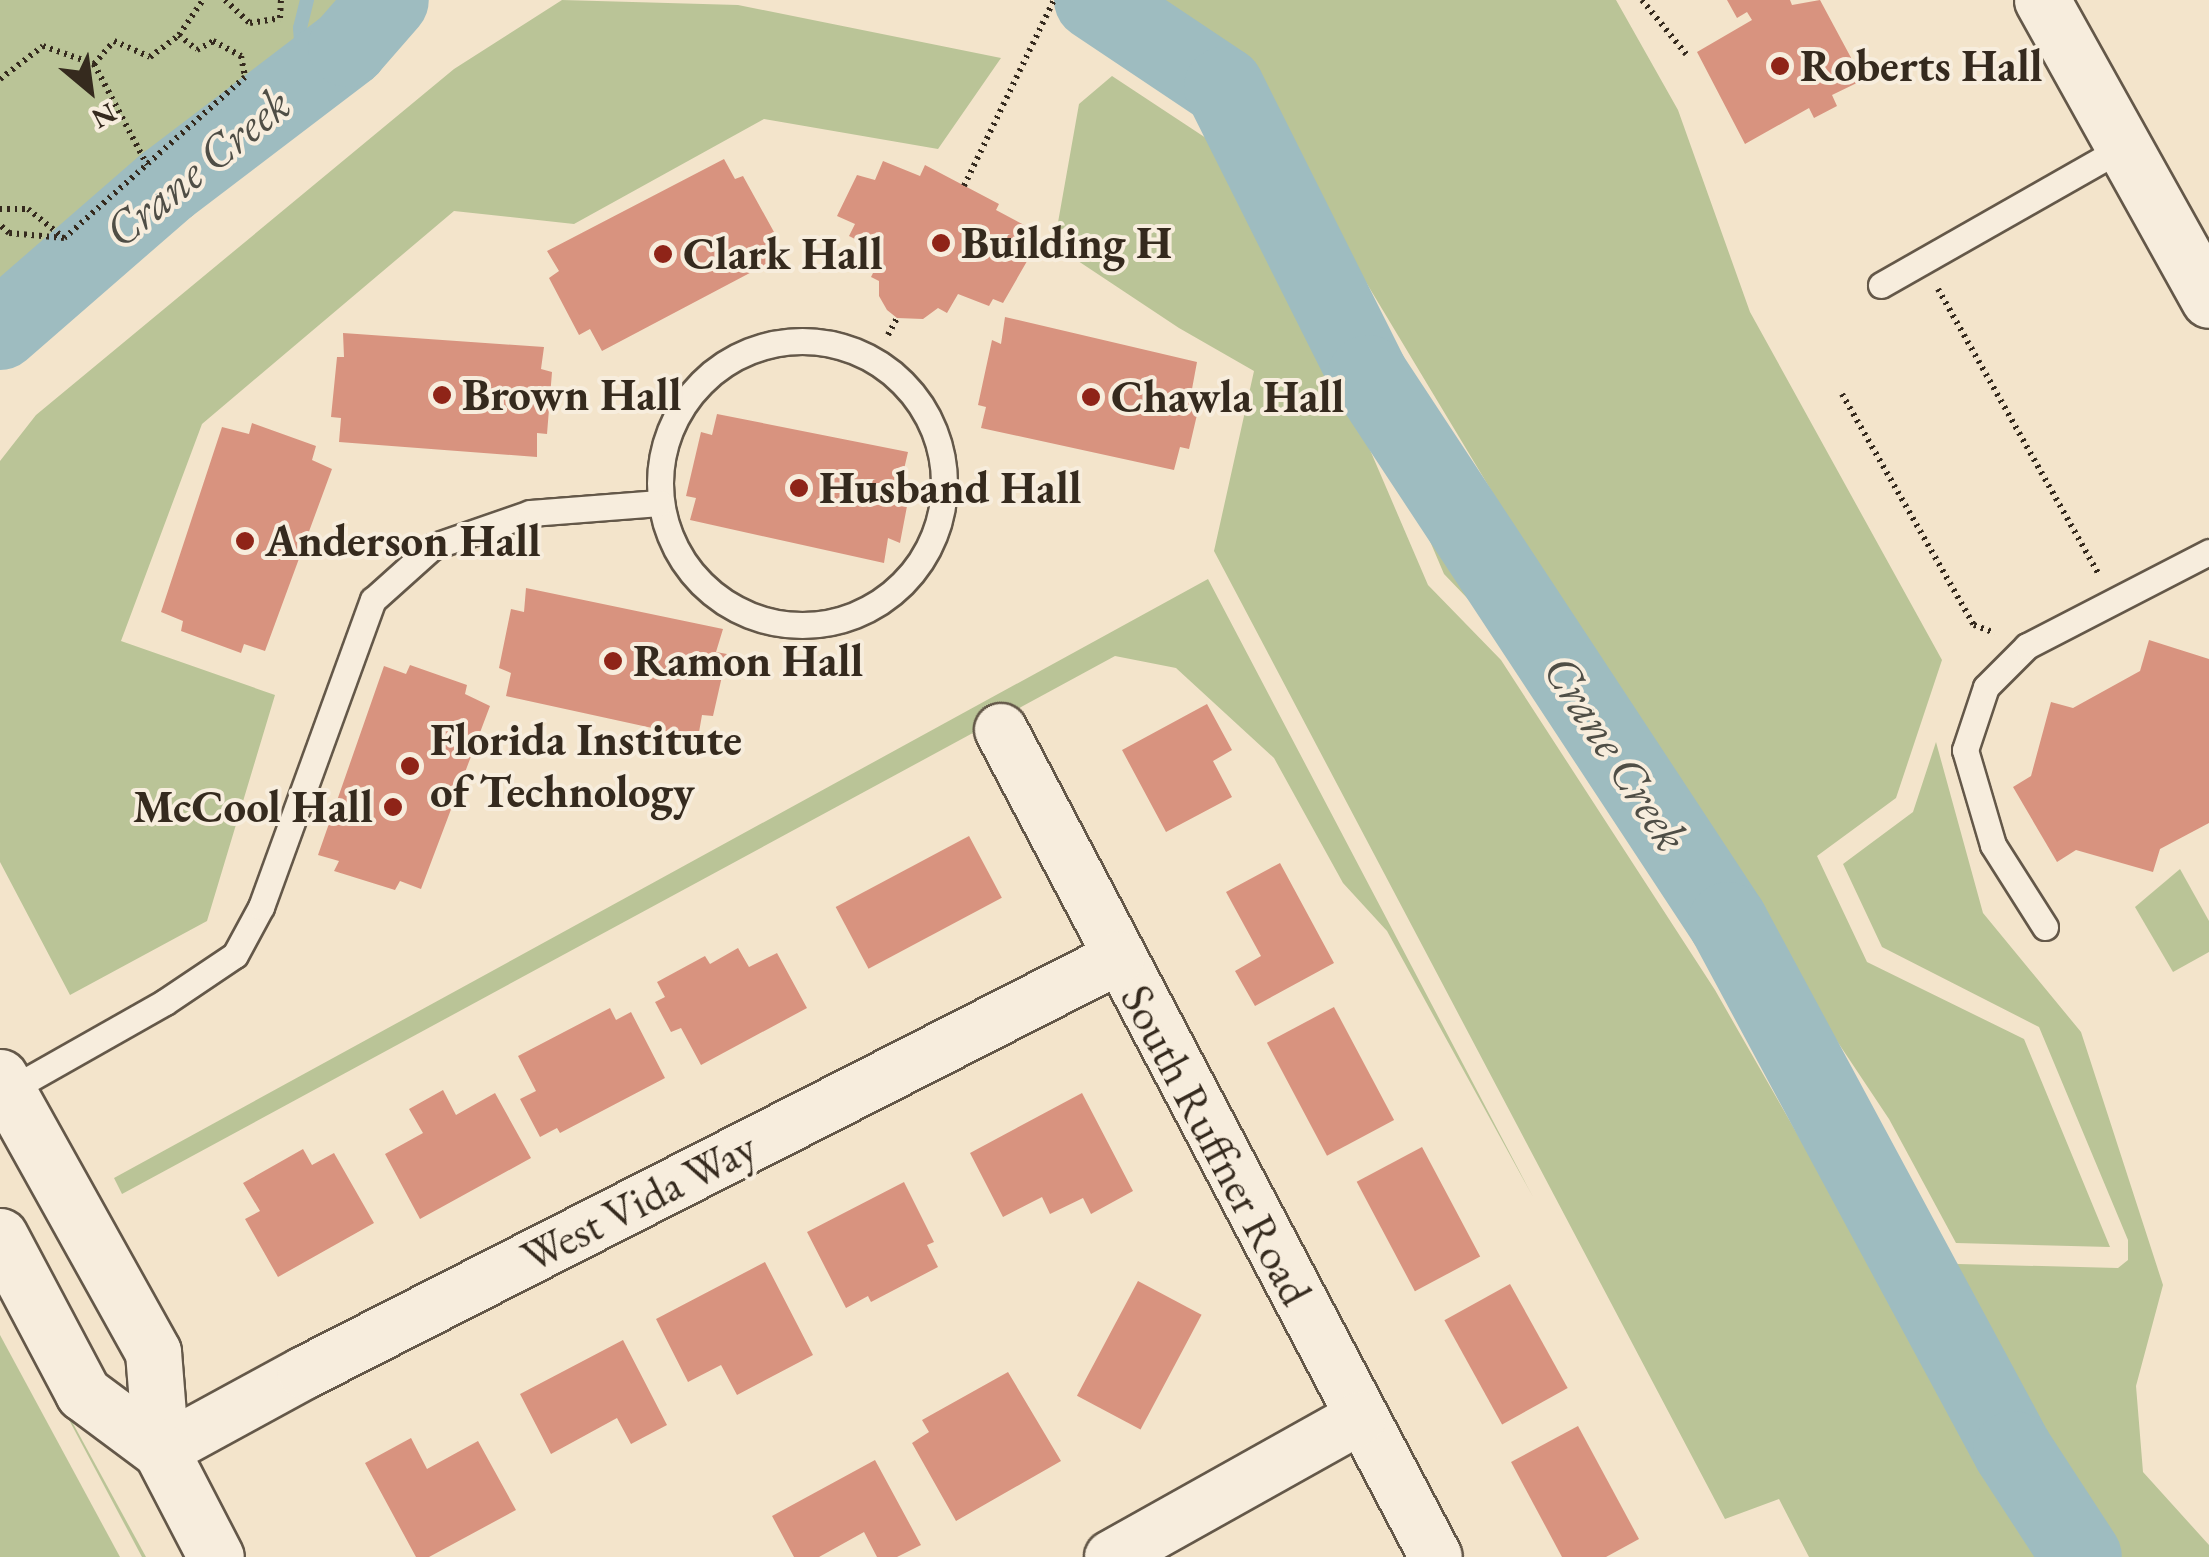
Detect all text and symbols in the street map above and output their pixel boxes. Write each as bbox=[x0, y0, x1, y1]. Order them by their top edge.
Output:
place label: Roberts Hall bbox=[1800, 39, 2043, 93]
north arrow bbox=[40, 40, 140, 140]
marker: Roberts Hall bbox=[1769, 55, 1791, 77]
water label: Crane Creek bbox=[93, 75, 301, 259]
text: N bbox=[86, 95, 123, 137]
place label: Building H bbox=[961, 216, 1172, 270]
place label: Clark Hall bbox=[683, 227, 883, 281]
marker: Building H bbox=[930, 232, 952, 254]
marker: Clark Hall bbox=[652, 243, 674, 265]
place label: Brown Hall bbox=[462, 368, 682, 422]
place label: Chawla Hall bbox=[1111, 370, 1344, 424]
marker: Brown Hall bbox=[431, 384, 453, 406]
marker: Chawla Hall bbox=[1080, 386, 1102, 408]
place label: Husband Hall bbox=[819, 461, 1082, 515]
marker: Husband Hall bbox=[788, 477, 810, 499]
place label: Anderson Hall bbox=[265, 514, 541, 568]
marker: Anderson Hall bbox=[234, 530, 256, 552]
place label: Ramon Hall bbox=[633, 634, 863, 688]
water label: Crane Creek bbox=[1531, 644, 1701, 862]
marker: Ramon Hall bbox=[602, 650, 624, 672]
place label: Florida Institute of Technology bbox=[430, 713, 742, 819]
marker: Florida Institute of Technology bbox=[399, 755, 421, 777]
place label: McCool Hall bbox=[133, 780, 373, 834]
marker: McCool Hall bbox=[382, 796, 404, 818]
street label: South Ruffner Road bbox=[1109, 976, 1323, 1314]
street label: West Vida Way bbox=[513, 1120, 765, 1284]

